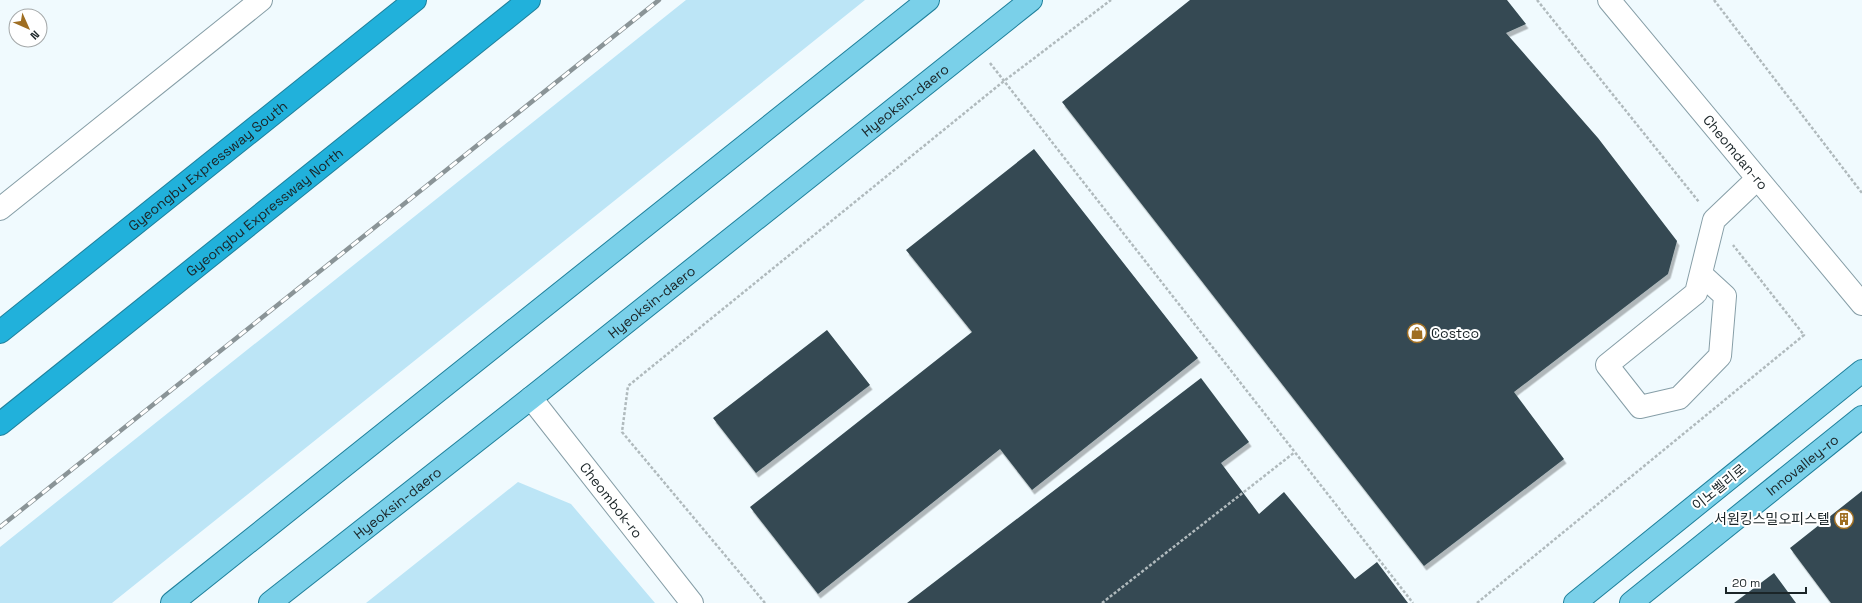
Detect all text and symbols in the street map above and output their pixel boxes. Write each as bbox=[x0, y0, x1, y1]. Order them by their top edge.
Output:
north arrow bbox=[8, 8, 48, 48]
text: N bbox=[28, 28, 43, 43]
street label: Hyeoksin-daero bbox=[858, 60, 952, 141]
street label: Gyeongbu Expressway South bbox=[124, 97, 291, 235]
street label: Cheomdan-ro bbox=[1699, 111, 1772, 193]
street label: Gyeongbu Expressway North bbox=[182, 144, 347, 280]
street label: Hyeoksin-daero bbox=[604, 262, 699, 342]
shop icon: Costco bbox=[1406, 322, 1428, 344]
place label: Costco bbox=[1431, 324, 1479, 342]
street label: Innovalley-ro bbox=[1762, 430, 1842, 500]
street label: Cheombok-ro bbox=[576, 459, 647, 542]
street label: 이노벨리로 bbox=[1688, 460, 1750, 514]
street label: Hyeoksin-daero bbox=[350, 463, 445, 543]
building icon: 서원킹스밀오피스텔 bbox=[1833, 508, 1855, 530]
place label: 서원킹스밀오피스텔 bbox=[1714, 510, 1830, 528]
scale bar bbox=[1726, 569, 1806, 595]
text: 20 m bbox=[1732, 575, 1760, 591]

